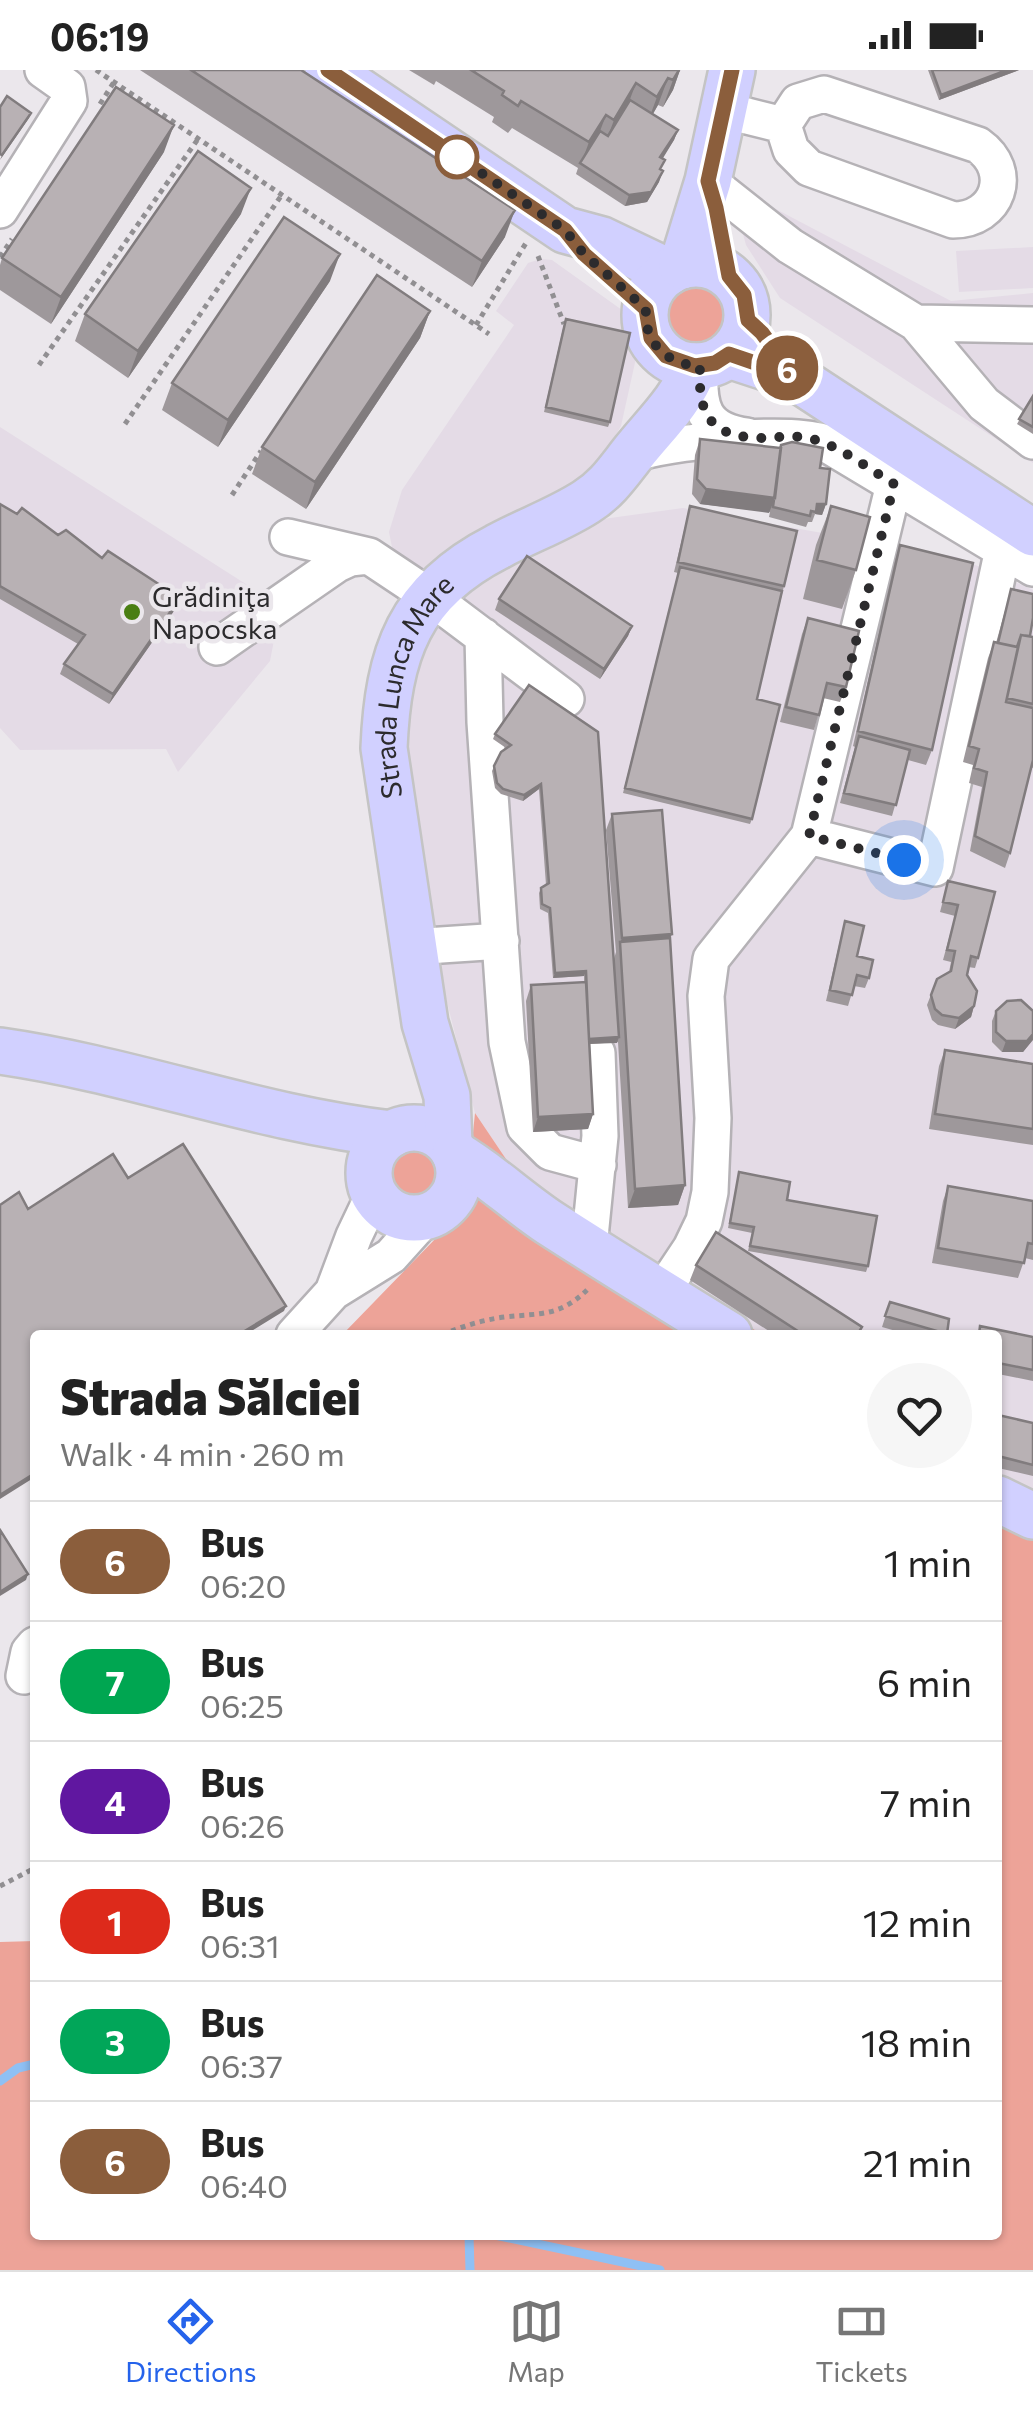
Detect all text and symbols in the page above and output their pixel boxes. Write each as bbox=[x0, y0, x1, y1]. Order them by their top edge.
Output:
text: 06:19 bbox=[50, 12, 149, 59]
unlabelled marker bbox=[436, 136, 478, 178]
line badge: 6 bbox=[754, 336, 820, 400]
text: 6 bbox=[776, 347, 798, 390]
street label: Strada Lunca Mare bbox=[367, 567, 460, 801]
place label: Grădiniţa Napocska bbox=[152, 579, 277, 645]
marker: Grădiniţa Napocska bbox=[121, 601, 143, 623]
your location bbox=[879, 835, 929, 885]
button: heart bbox=[867, 1363, 972, 1468]
text: Strada Sălciei bbox=[60, 1366, 361, 1425]
text: Walk · 4 min · 260 m bbox=[60, 1433, 345, 1473]
text: Bus bbox=[200, 1518, 265, 1565]
text: 1 min bbox=[884, 1538, 972, 1585]
text: 6 bbox=[104, 1540, 126, 1583]
text: 06:20 bbox=[200, 1565, 286, 1605]
text: Bus bbox=[200, 1638, 265, 1685]
text: 6 min bbox=[877, 1658, 972, 1705]
text: 7 bbox=[105, 1660, 125, 1703]
text: 06:25 bbox=[200, 1685, 284, 1725]
text: Bus bbox=[200, 1758, 265, 1805]
text: 7 min bbox=[880, 1778, 972, 1825]
text: 4 bbox=[104, 1780, 126, 1823]
text: 06:26 bbox=[200, 1805, 285, 1845]
text: Bus bbox=[200, 1878, 265, 1925]
text: 12 min bbox=[863, 1898, 972, 1945]
text: 1 bbox=[107, 1900, 123, 1943]
text: 06:31 bbox=[200, 1925, 280, 1965]
text: Bus bbox=[200, 1998, 265, 2045]
text: 18 min bbox=[861, 2018, 972, 2065]
text: 3 bbox=[105, 2020, 125, 2063]
text: 06:37 bbox=[200, 2045, 283, 2085]
text: Bus bbox=[200, 2118, 265, 2165]
text: 21 min bbox=[863, 2138, 972, 2185]
text: 6 bbox=[104, 2140, 126, 2183]
text: 06:40 bbox=[200, 2165, 288, 2205]
tab: Directions bbox=[125, 2294, 257, 2388]
tab: Map bbox=[507, 2294, 565, 2388]
tab: Tickets bbox=[815, 2294, 908, 2388]

